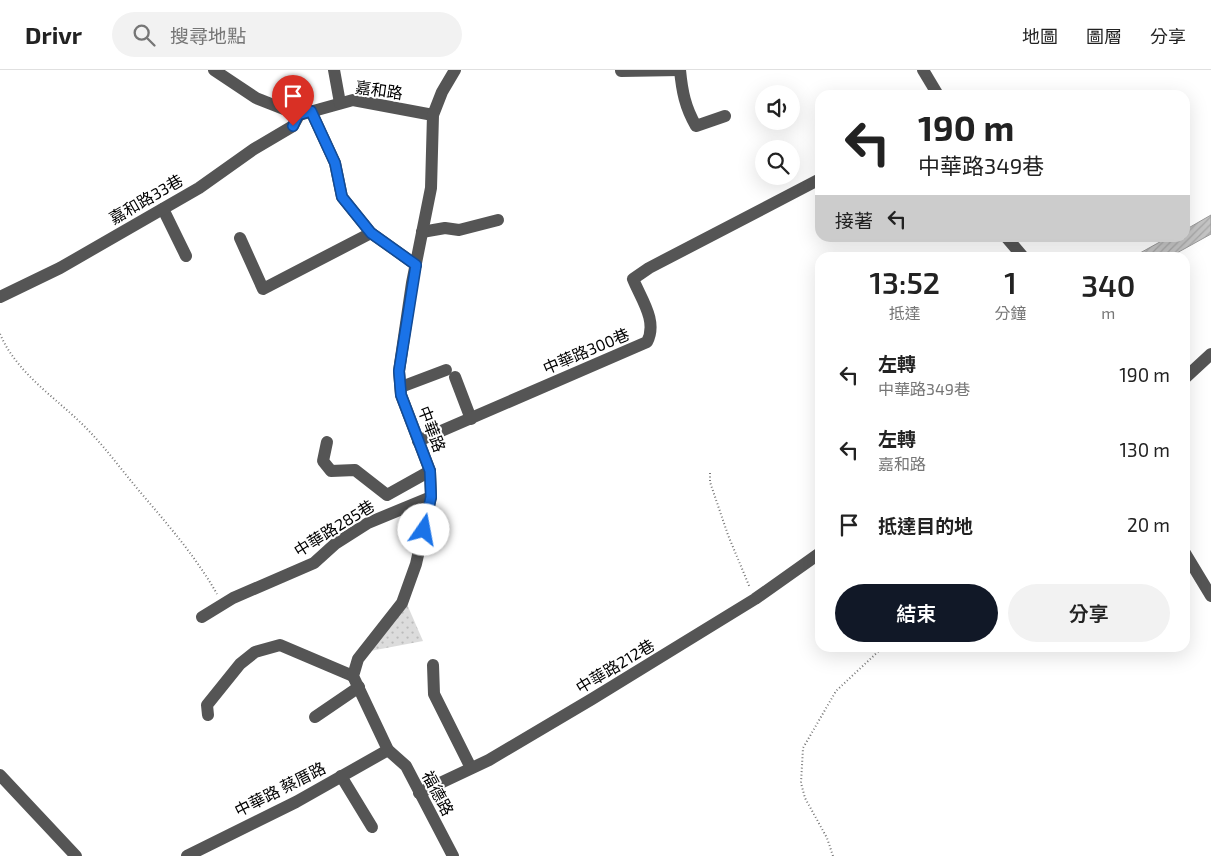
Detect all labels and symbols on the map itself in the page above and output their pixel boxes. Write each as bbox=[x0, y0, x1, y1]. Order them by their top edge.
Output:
pin bbox=[272, 75, 314, 126]
street label: 嘉和路 bbox=[354, 77, 404, 102]
street label: 嘉和路33巷 bbox=[106, 170, 186, 227]
street label: 中華路300巷 bbox=[540, 324, 632, 377]
street label: 中華路 bbox=[415, 403, 450, 455]
street label: 中華路285巷 bbox=[290, 495, 377, 560]
position arrow bbox=[397, 503, 449, 555]
street label: 中華路212巷 bbox=[572, 635, 658, 696]
street label: 中華路 蔡厝路 bbox=[231, 757, 328, 820]
street label: 福德路 bbox=[419, 767, 458, 818]

